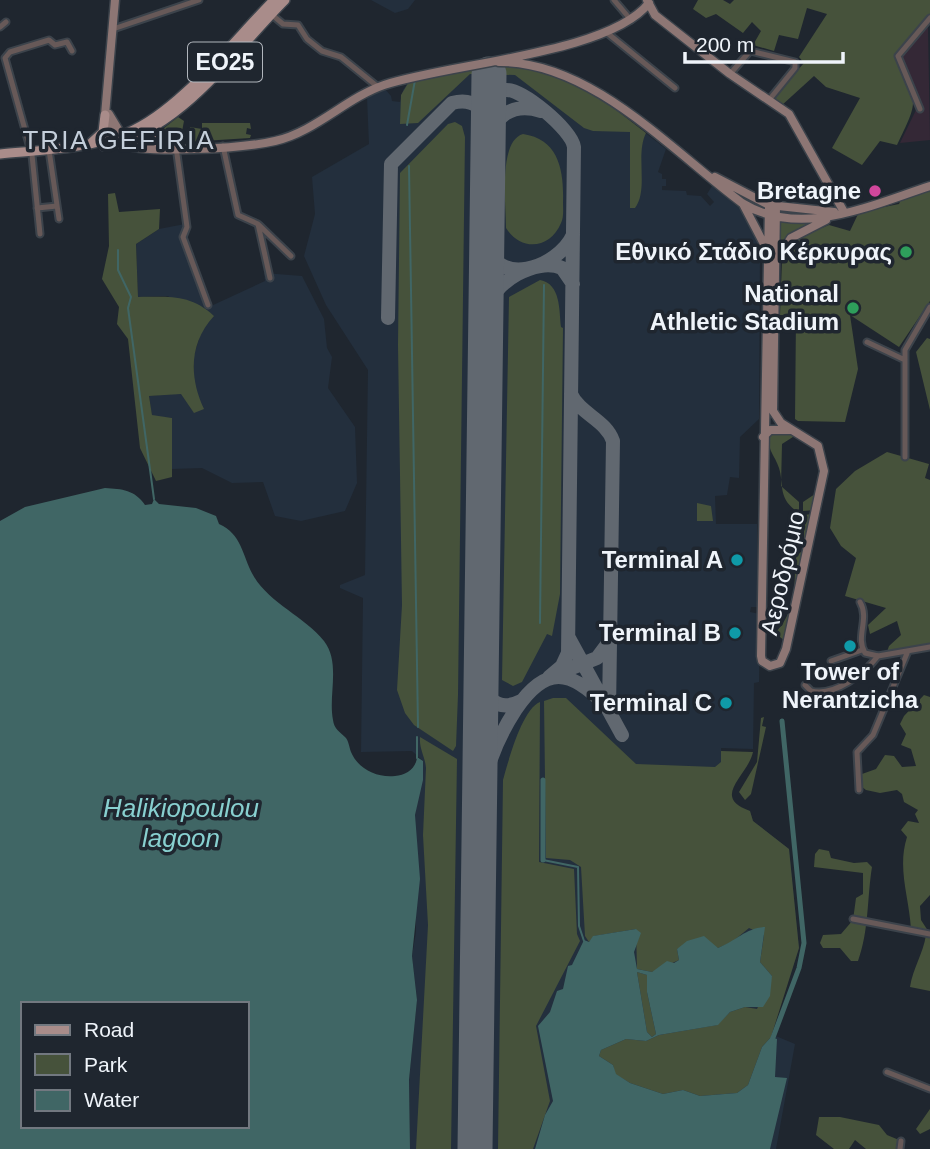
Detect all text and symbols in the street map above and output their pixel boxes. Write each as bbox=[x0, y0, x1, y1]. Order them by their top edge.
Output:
scale bar bbox=[685, 21, 842, 65]
text: 200 m bbox=[696, 33, 754, 56]
road number: ΕΟ25 bbox=[188, 43, 262, 82]
district label: TRIA GEFIRIA bbox=[22, 125, 216, 155]
place label: Bretagne bbox=[757, 177, 861, 204]
marker: Bretagne bbox=[867, 183, 883, 199]
place label: Εθνικό Στάδιο Κέρκυρας bbox=[615, 238, 892, 265]
marker: Εθνικό Στάδιο Κέρκυρας bbox=[898, 244, 914, 260]
place label: National Athletic Stadium bbox=[650, 280, 839, 335]
marker: National Athletic Stadium bbox=[845, 300, 861, 316]
street label: Αεροδρόμιο bbox=[755, 508, 810, 638]
place label: Terminal A bbox=[602, 546, 723, 573]
marker: Terminal A bbox=[729, 552, 745, 568]
place label: Terminal B bbox=[599, 619, 721, 646]
marker: Terminal B bbox=[727, 625, 743, 641]
marker: Tower of Nerantzicha bbox=[842, 638, 858, 654]
place label: Tower of Nerantzicha bbox=[782, 658, 919, 713]
place label: Terminal C bbox=[590, 689, 712, 716]
marker: Terminal C bbox=[718, 695, 734, 711]
water label: Halikiopoulou lagoon bbox=[103, 793, 259, 853]
legend bbox=[21, 1002, 248, 1128]
text: Road bbox=[84, 1018, 134, 1041]
text: Park bbox=[84, 1053, 128, 1076]
text: Water bbox=[84, 1088, 139, 1111]

